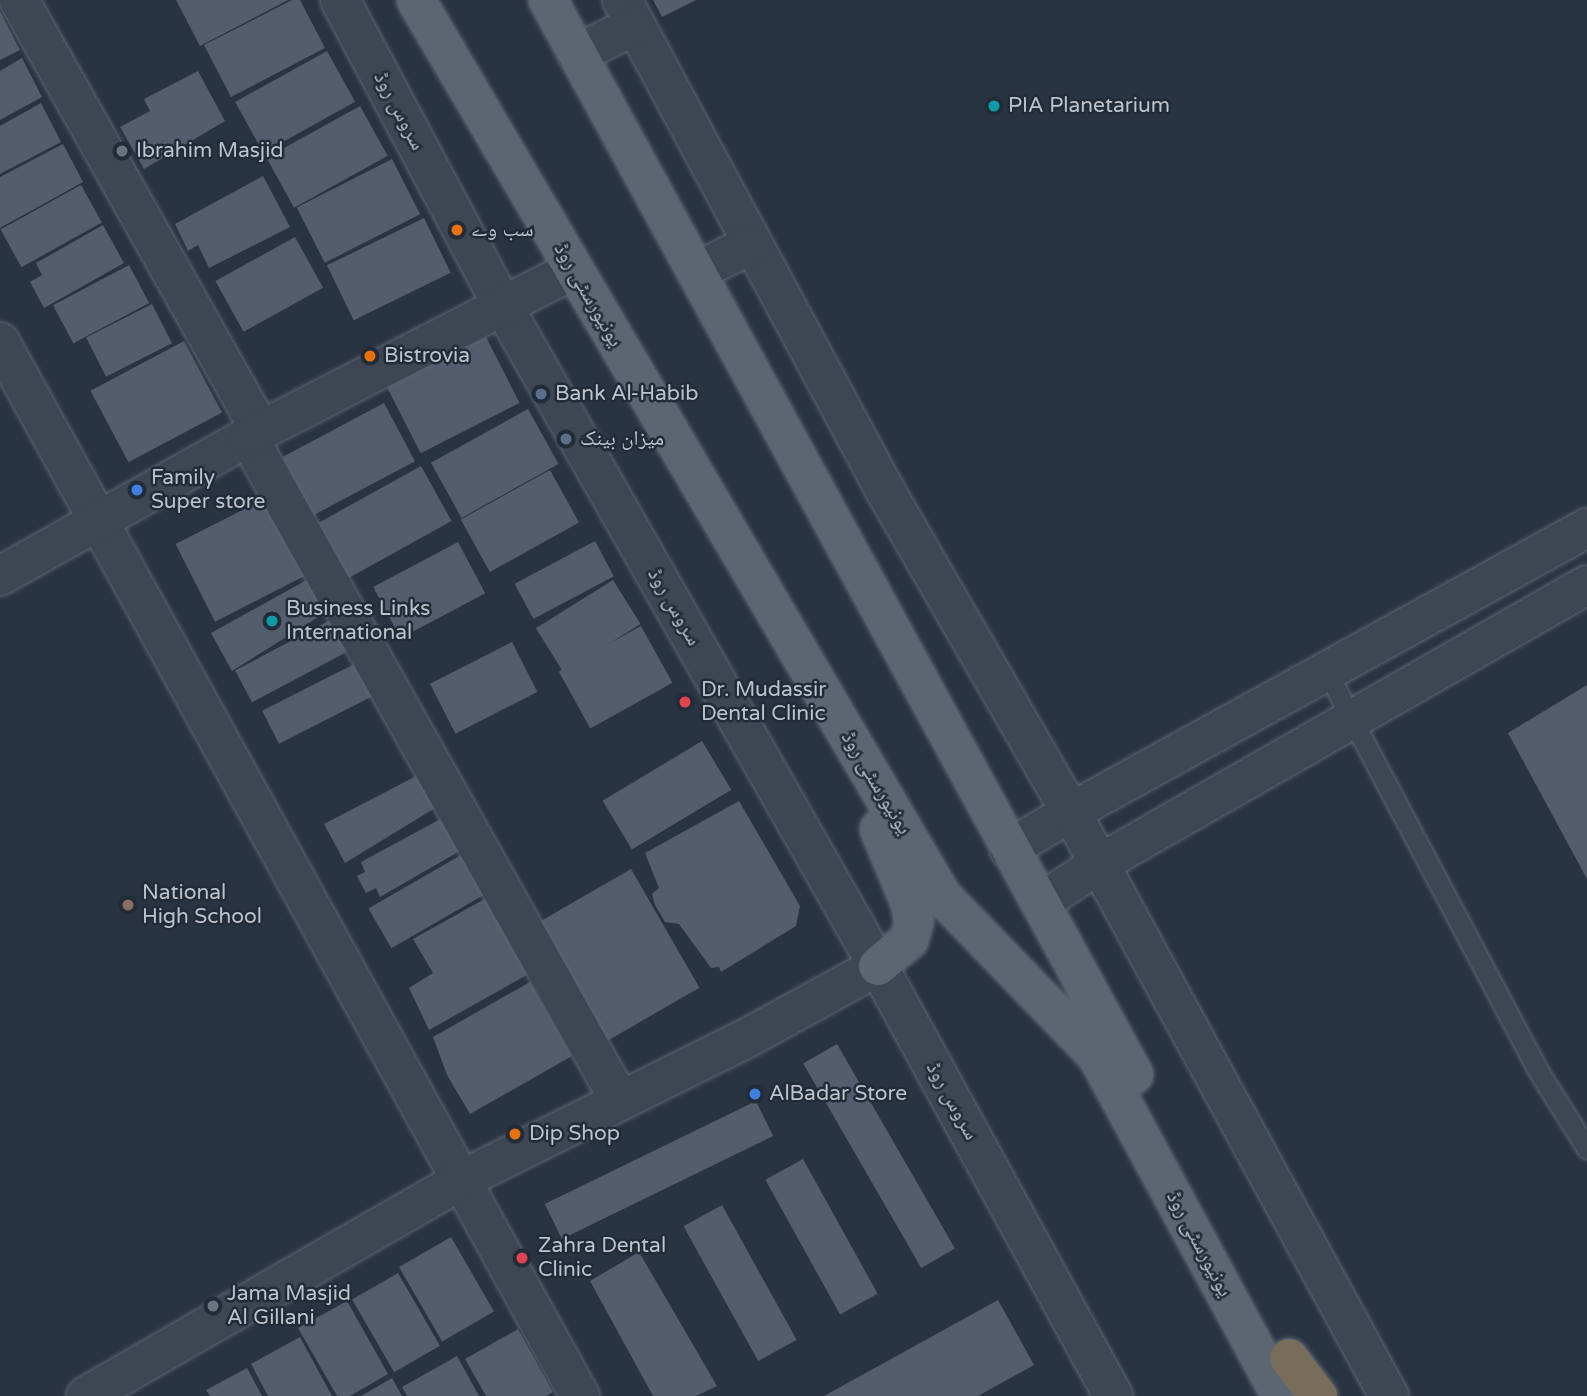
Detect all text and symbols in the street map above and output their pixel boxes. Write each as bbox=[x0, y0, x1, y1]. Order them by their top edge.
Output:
street label: سروس روڈ bbox=[368, 67, 430, 155]
place label: PIA Planetarium bbox=[1008, 93, 1170, 119]
marker: PIA Planetarium bbox=[986, 98, 1002, 114]
place label: Ibrahim Masjid bbox=[136, 138, 284, 164]
marker: Ibrahim Masjid bbox=[114, 143, 130, 159]
place label: سب وے bbox=[471, 217, 533, 243]
marker: سب وے bbox=[449, 222, 465, 238]
street label: یونیورسٹی روڈ bbox=[548, 238, 628, 352]
place label: Bistrovia bbox=[384, 343, 470, 369]
marker: Bistrovia bbox=[362, 348, 378, 364]
place label: Bank Al-Habib bbox=[555, 381, 699, 407]
marker: Bank Al-Habib bbox=[533, 386, 549, 402]
place label: میزان بینک bbox=[580, 426, 664, 452]
marker: میزان بینک bbox=[558, 431, 574, 447]
place label: Family Super store bbox=[151, 465, 265, 515]
marker: Family Super store bbox=[129, 482, 145, 498]
street label: سروس روڈ bbox=[642, 564, 706, 650]
place label: Business Links International bbox=[286, 596, 430, 646]
marker: Business Links International bbox=[264, 613, 280, 629]
place label: Dr. Mudassir Dental Clinic bbox=[701, 677, 826, 727]
marker: Dr. Mudassir Dental Clinic bbox=[675, 692, 695, 712]
street label: یونیورسٹی روڈ bbox=[835, 727, 917, 839]
place label: National High School bbox=[142, 880, 262, 930]
marker: National High School bbox=[120, 897, 136, 913]
street label: سروس روڈ bbox=[920, 1058, 984, 1144]
place label: AlBadar Store bbox=[769, 1081, 907, 1107]
marker: AlBadar Store bbox=[747, 1086, 763, 1102]
place label: Dip Shop bbox=[529, 1121, 620, 1147]
marker: Dip Shop bbox=[507, 1126, 523, 1142]
street label: یونیورسٹی روڈ bbox=[1161, 1187, 1237, 1301]
place label: Zahra Dental Clinic bbox=[538, 1233, 666, 1283]
marker: Zahra Dental Clinic bbox=[512, 1248, 532, 1268]
place label: Jama Masjid Al Gillani bbox=[227, 1281, 351, 1331]
marker: Jama Masjid Al Gillani bbox=[205, 1298, 221, 1314]

